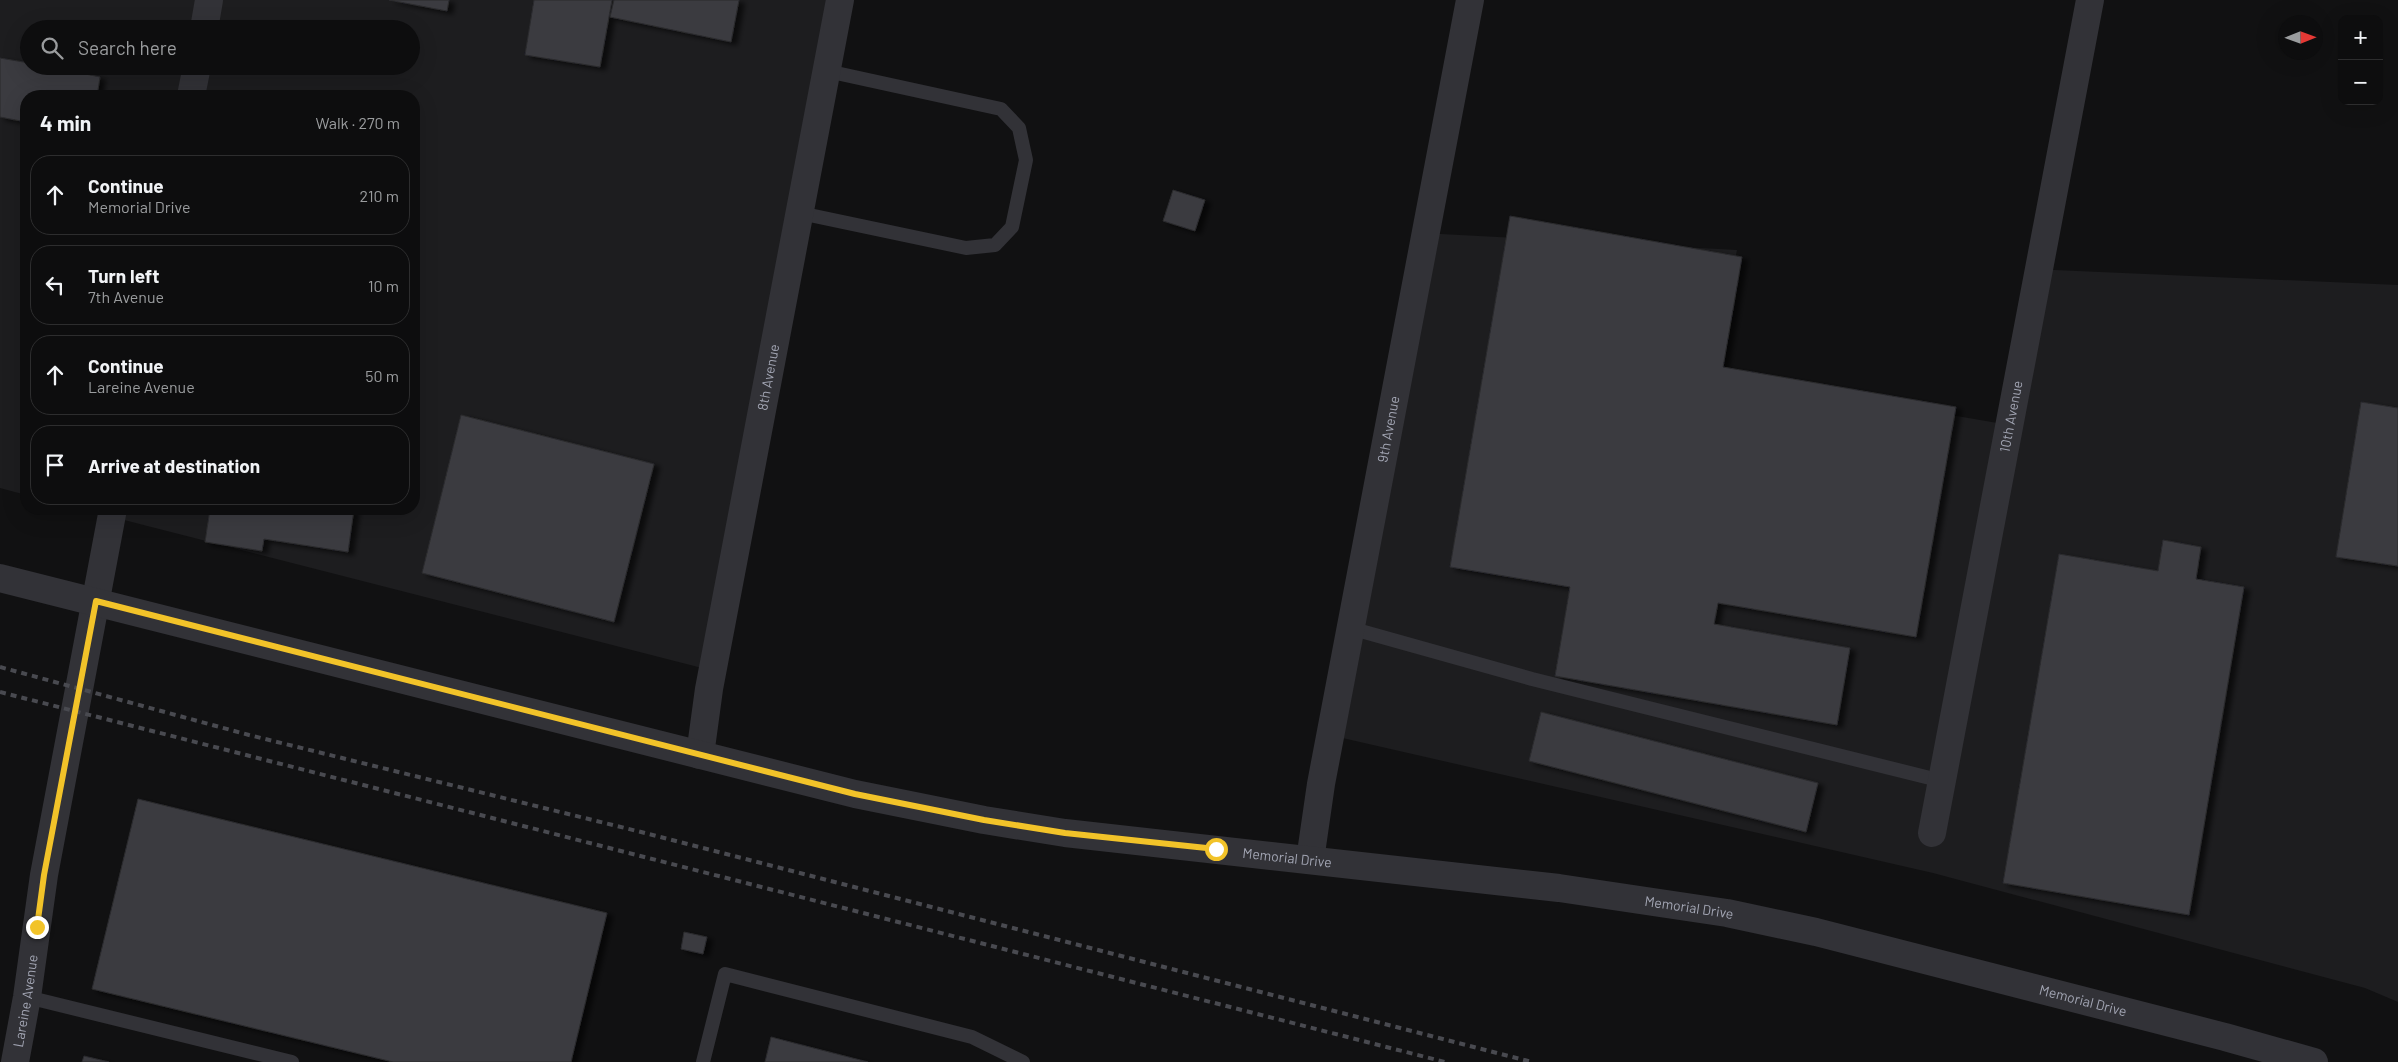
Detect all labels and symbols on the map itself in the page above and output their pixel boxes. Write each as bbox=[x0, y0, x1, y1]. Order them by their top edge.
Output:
north arrow bbox=[2278, 15, 2323, 60]
street label: 8th Avenue bbox=[753, 342, 782, 412]
street label: 10th Avenue bbox=[1995, 379, 2026, 454]
street label: 9th Avenue bbox=[1373, 394, 1403, 464]
route start bbox=[1205, 838, 1228, 861]
street label: Memorial Drive bbox=[1242, 844, 1333, 871]
street label: Memorial Drive bbox=[1643, 892, 1735, 922]
route end bbox=[26, 916, 49, 939]
street label: Lareine Avenue bbox=[9, 954, 41, 1048]
street label: Memorial Drive bbox=[2037, 981, 2129, 1019]

